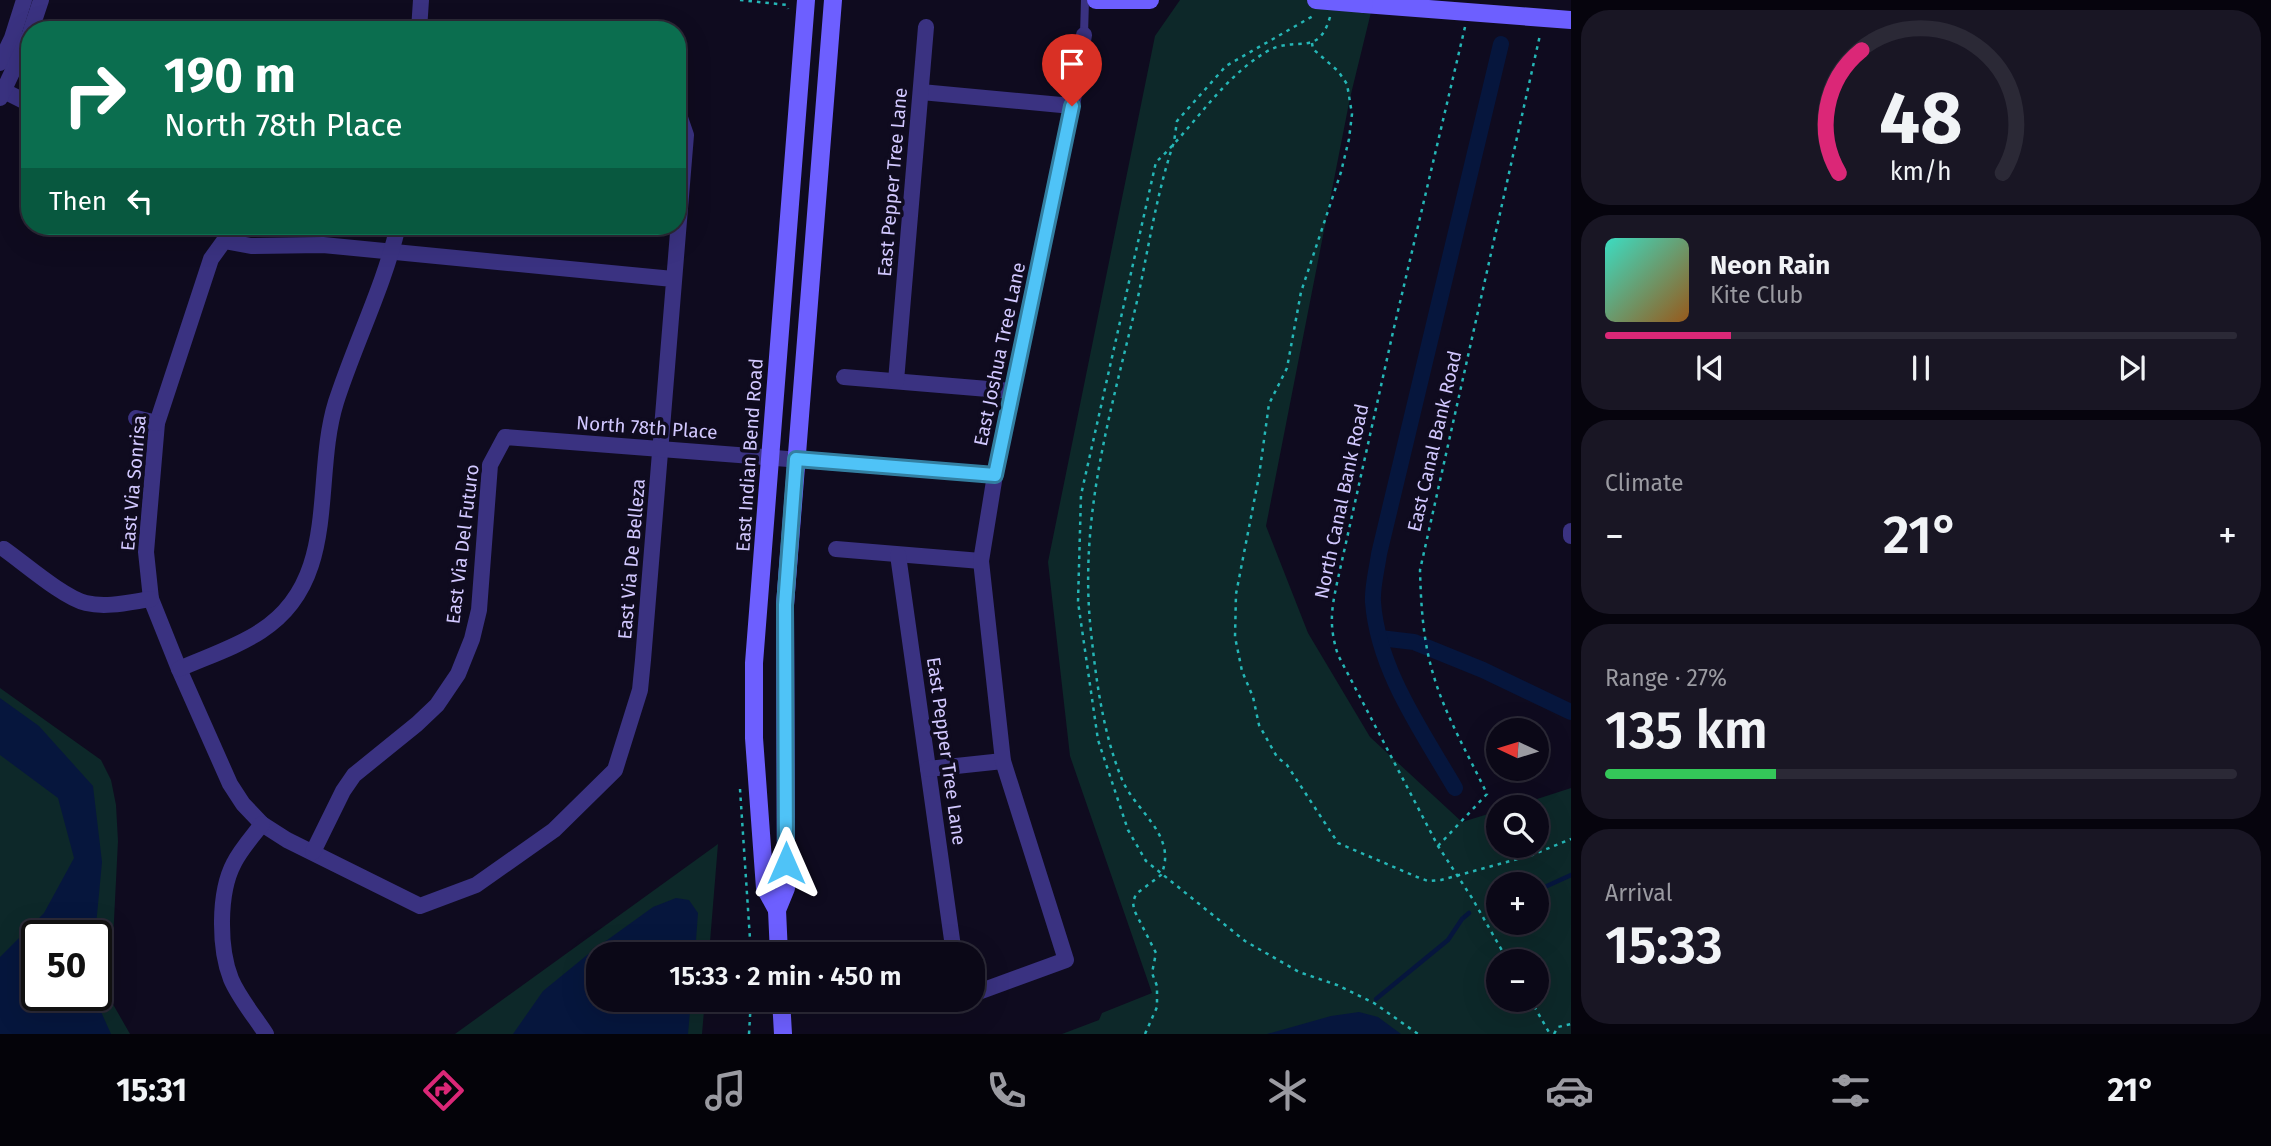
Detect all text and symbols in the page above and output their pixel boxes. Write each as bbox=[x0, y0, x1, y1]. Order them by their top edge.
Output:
pin bbox=[1042, 34, 1102, 106]
icon: arrive bbox=[1053, 45, 1091, 83]
text: 190 m bbox=[164, 46, 296, 105]
icon: right bbox=[49, 49, 140, 140]
text: 48 bbox=[1879, 76, 1963, 163]
street label: East Pepper Tree Lane bbox=[873, 86, 912, 278]
text: North 78th Place bbox=[164, 106, 403, 144]
text: km/h bbox=[1890, 157, 1952, 187]
icon: left bbox=[121, 182, 159, 220]
text: Then bbox=[49, 186, 107, 217]
text: Neon Rain bbox=[1710, 250, 1830, 281]
street label: East Joshua Tree Lane bbox=[969, 260, 1030, 448]
text: Kite Club bbox=[1710, 281, 1803, 309]
street label: East Canal Bank Road bbox=[1402, 348, 1467, 534]
icon: previous bbox=[1691, 349, 1729, 387]
icon: pause bbox=[1902, 349, 1940, 387]
icon: next bbox=[2113, 349, 2151, 387]
street label: East Indian Bend Road bbox=[731, 357, 768, 553]
street label: North Canal Bank Road bbox=[1310, 402, 1373, 601]
street label: North 78th Place bbox=[575, 411, 718, 444]
street label: East Via Sonrisa bbox=[116, 414, 151, 552]
street label: East Via Del Futuro bbox=[441, 463, 484, 625]
text: Climate bbox=[1605, 469, 1684, 497]
street label: East Via De Belleza bbox=[613, 478, 650, 640]
text: 21° bbox=[1883, 504, 1959, 567]
text: − bbox=[1605, 513, 1624, 559]
text: + bbox=[2218, 513, 2237, 559]
street label: East Pepper Tree Lane bbox=[922, 655, 971, 847]
text: Range · 27% bbox=[1605, 664, 1727, 692]
text: 135 km bbox=[1605, 699, 1768, 762]
north arrow bbox=[1486, 718, 1549, 780]
map controls bbox=[1486, 718, 1549, 1012]
button: search bbox=[1486, 795, 1549, 858]
position arrow bbox=[749, 826, 823, 900]
button: + bbox=[1486, 872, 1549, 935]
text: Arrival bbox=[1605, 879, 1672, 907]
text: 15:33 bbox=[1605, 914, 1723, 977]
speed limit sign: 50 bbox=[21, 920, 112, 1011]
button: − bbox=[1486, 949, 1549, 1012]
text: 15:33 · 2 min · 450 m bbox=[669, 961, 902, 992]
icon: directions bbox=[419, 1066, 468, 1115]
icon: music bbox=[701, 1066, 750, 1115]
icon: phone bbox=[982, 1066, 1031, 1115]
icon: climate bbox=[1263, 1066, 1312, 1115]
icon: car bbox=[1545, 1066, 1594, 1115]
icon: filters bbox=[1826, 1066, 1875, 1115]
text: 15:31 bbox=[116, 1071, 187, 1109]
text: 21° bbox=[2107, 1071, 2155, 1109]

